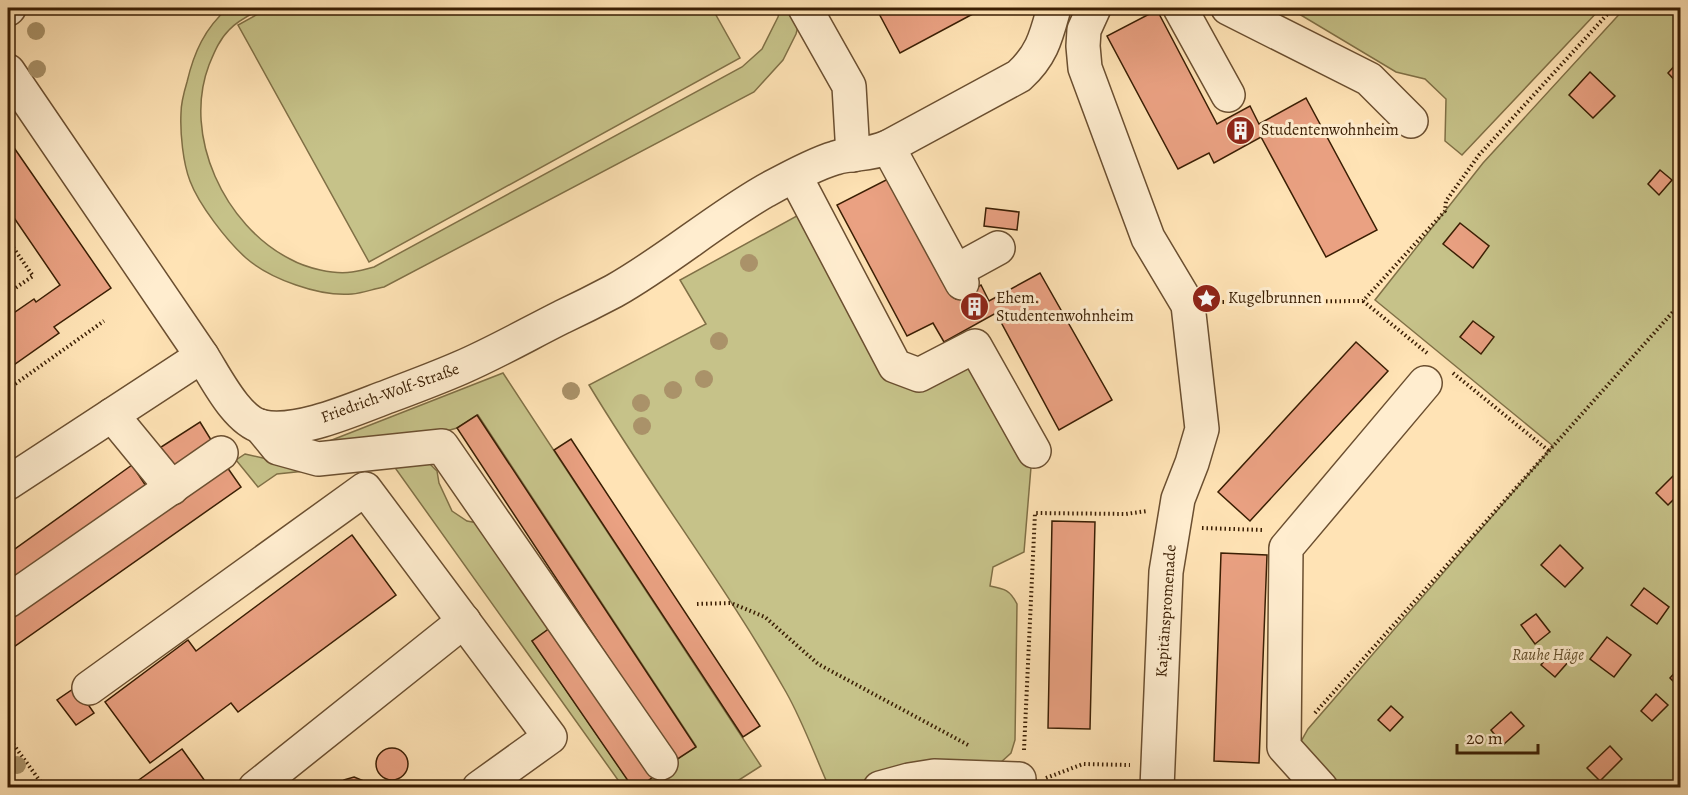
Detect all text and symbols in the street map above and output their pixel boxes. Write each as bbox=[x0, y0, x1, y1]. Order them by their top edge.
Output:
building icon: Studentenwohnheim bbox=[1224, 114, 1256, 146]
place label: Studentenwohnheim bbox=[1261, 119, 1399, 141]
place icon: Kugelbrunnen bbox=[1191, 282, 1223, 314]
place label: Ehem. Studentenwohnheim bbox=[996, 287, 1134, 327]
place label: Kugelbrunnen bbox=[1228, 287, 1322, 309]
building icon: Ehem. Studentenwohnheim bbox=[959, 291, 991, 323]
street label: Friedrich-Wolf-Straße bbox=[318, 358, 462, 428]
street label: Kapitänspromenade bbox=[1150, 544, 1182, 678]
park label: Rauhe Häge bbox=[1512, 644, 1584, 666]
scale bar bbox=[1457, 717, 1538, 755]
text: 20 m bbox=[1466, 726, 1503, 750]

